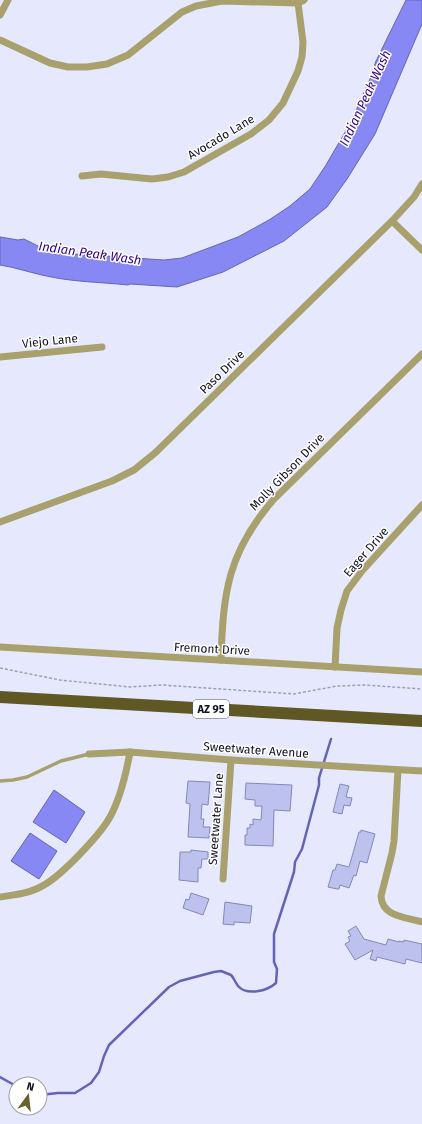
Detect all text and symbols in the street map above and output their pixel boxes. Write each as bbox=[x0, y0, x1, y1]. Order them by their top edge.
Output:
water label: Indian Peak Wash bbox=[336, 48, 394, 148]
street label: Avocado Lane bbox=[185, 112, 257, 162]
water label: Indian Peak Wash bbox=[37, 238, 143, 268]
street label: Viejo Lane bbox=[21, 331, 79, 351]
street label: Paso Drive bbox=[197, 347, 247, 397]
street label: Molly Gibson Drive bbox=[247, 431, 327, 513]
street label: Eager Drive bbox=[341, 524, 391, 580]
street label: Fremont Drive bbox=[174, 640, 250, 658]
road number: AZ 95 bbox=[193, 700, 229, 718]
street label: Sweetwater Avenue bbox=[203, 739, 309, 761]
street label: Sweetwater Lane bbox=[206, 773, 226, 865]
north arrow bbox=[8, 1076, 48, 1116]
text: N bbox=[25, 1080, 36, 1094]

